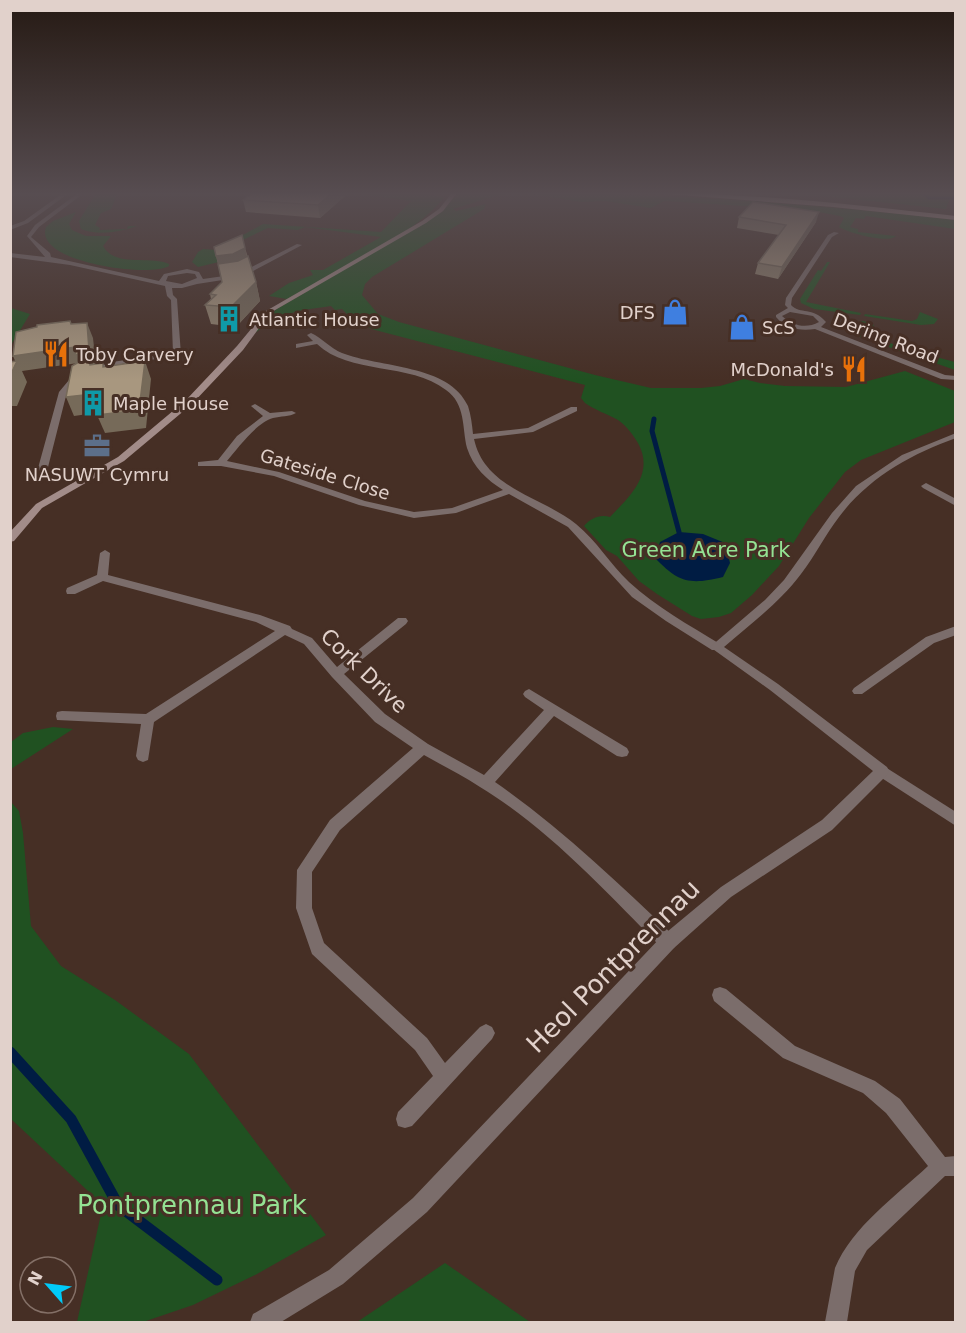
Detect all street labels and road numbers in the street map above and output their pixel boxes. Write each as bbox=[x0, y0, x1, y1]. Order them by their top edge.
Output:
street label: Dering Road bbox=[830, 308, 942, 368]
street label: Gateside Close bbox=[257, 444, 393, 504]
street label: Cork Drive bbox=[316, 624, 412, 718]
street label: Heol Pontprennau bbox=[520, 873, 706, 1059]

